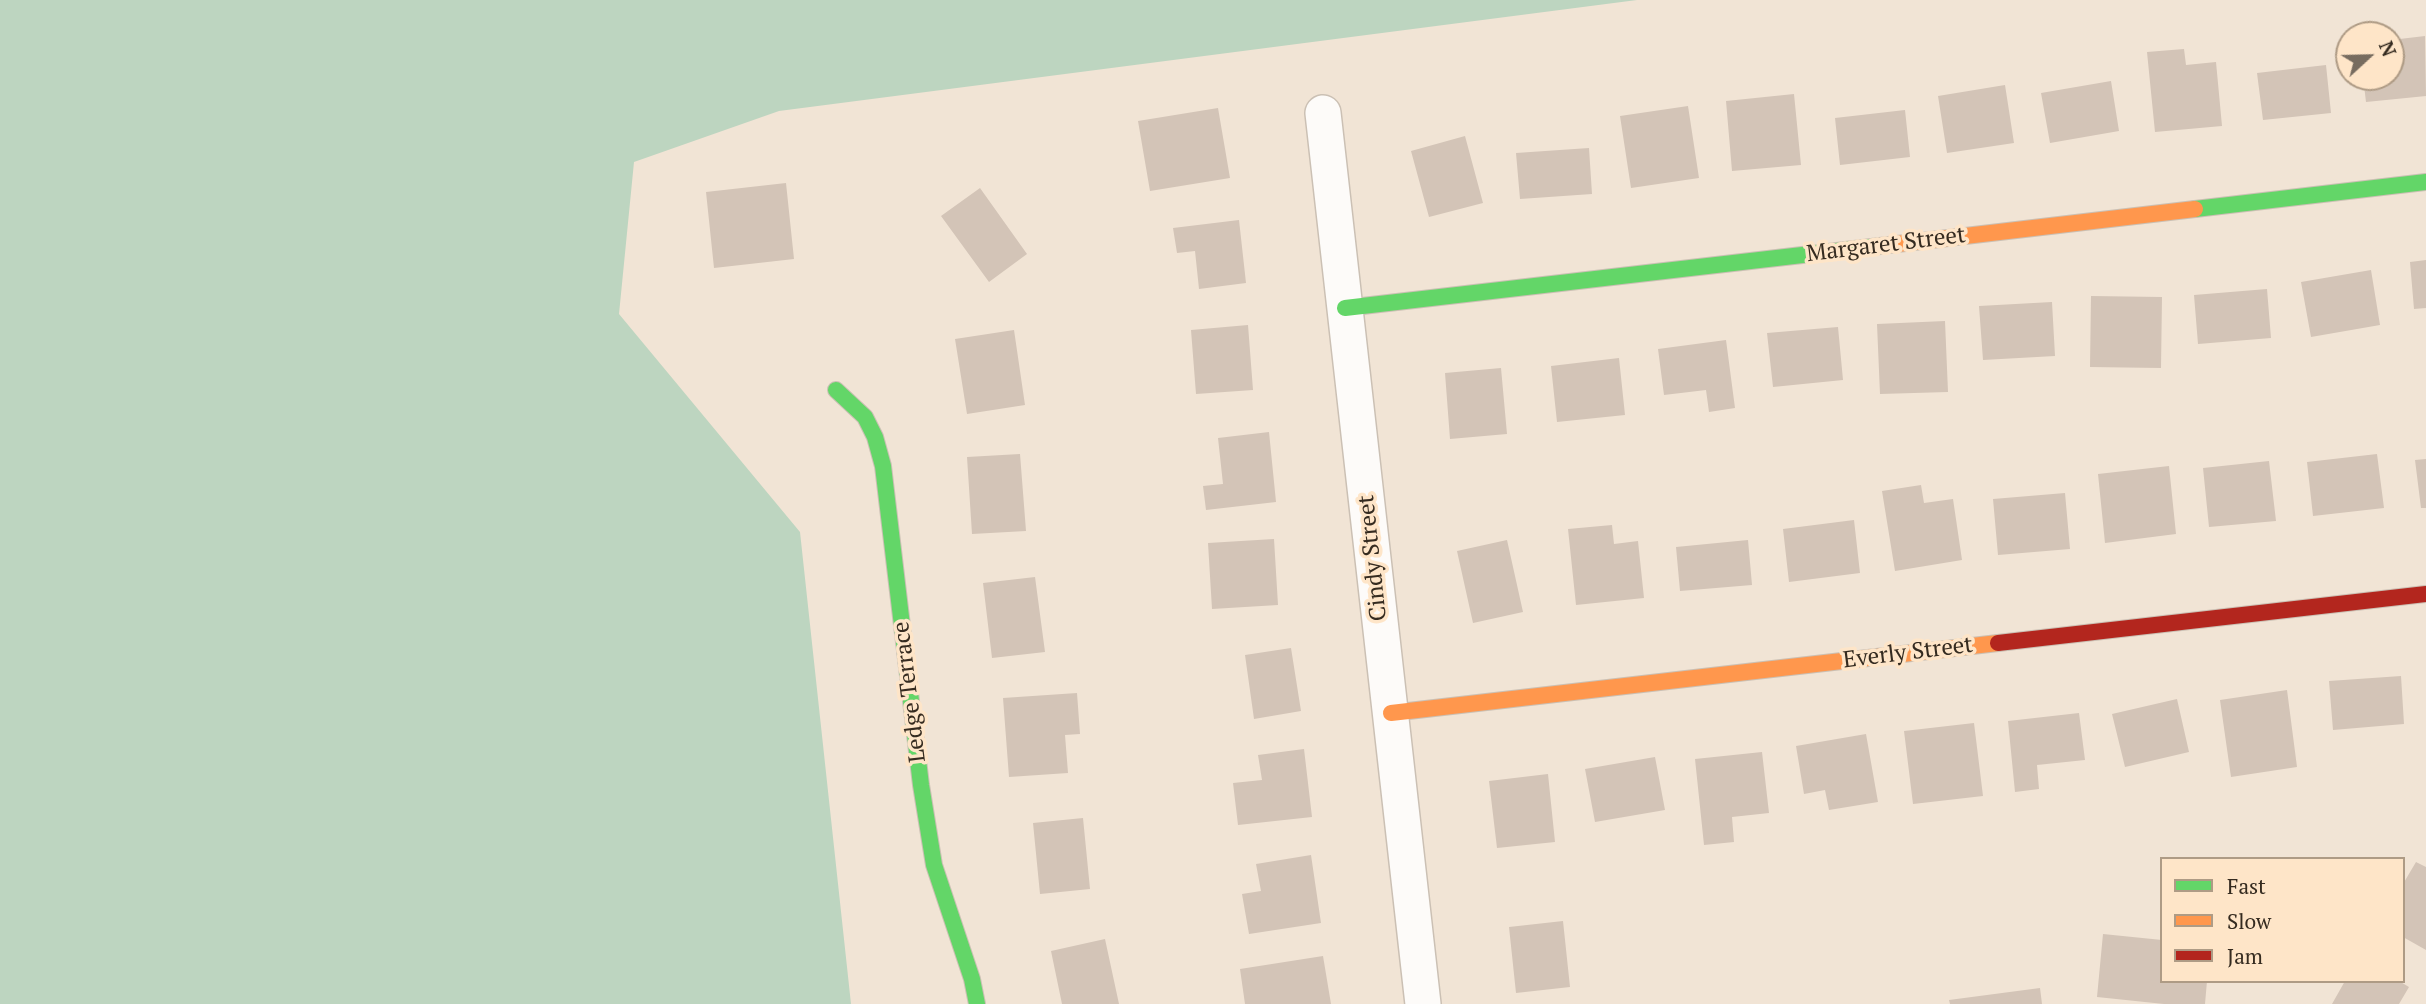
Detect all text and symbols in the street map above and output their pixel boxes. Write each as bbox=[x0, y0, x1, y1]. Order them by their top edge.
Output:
north arrow bbox=[2335, 21, 2405, 91]
text: N bbox=[2374, 37, 2402, 60]
street label: Margaret Street bbox=[1805, 222, 1967, 268]
street label: Cindy Street bbox=[1353, 494, 1393, 622]
street label: Ledge Terrace bbox=[888, 620, 932, 764]
street label: Everly Street bbox=[1842, 631, 1974, 675]
legend bbox=[2160, 857, 2405, 983]
text: Fast bbox=[2227, 872, 2266, 900]
text: Slow bbox=[2227, 907, 2271, 935]
text: Jam bbox=[2227, 942, 2263, 970]

